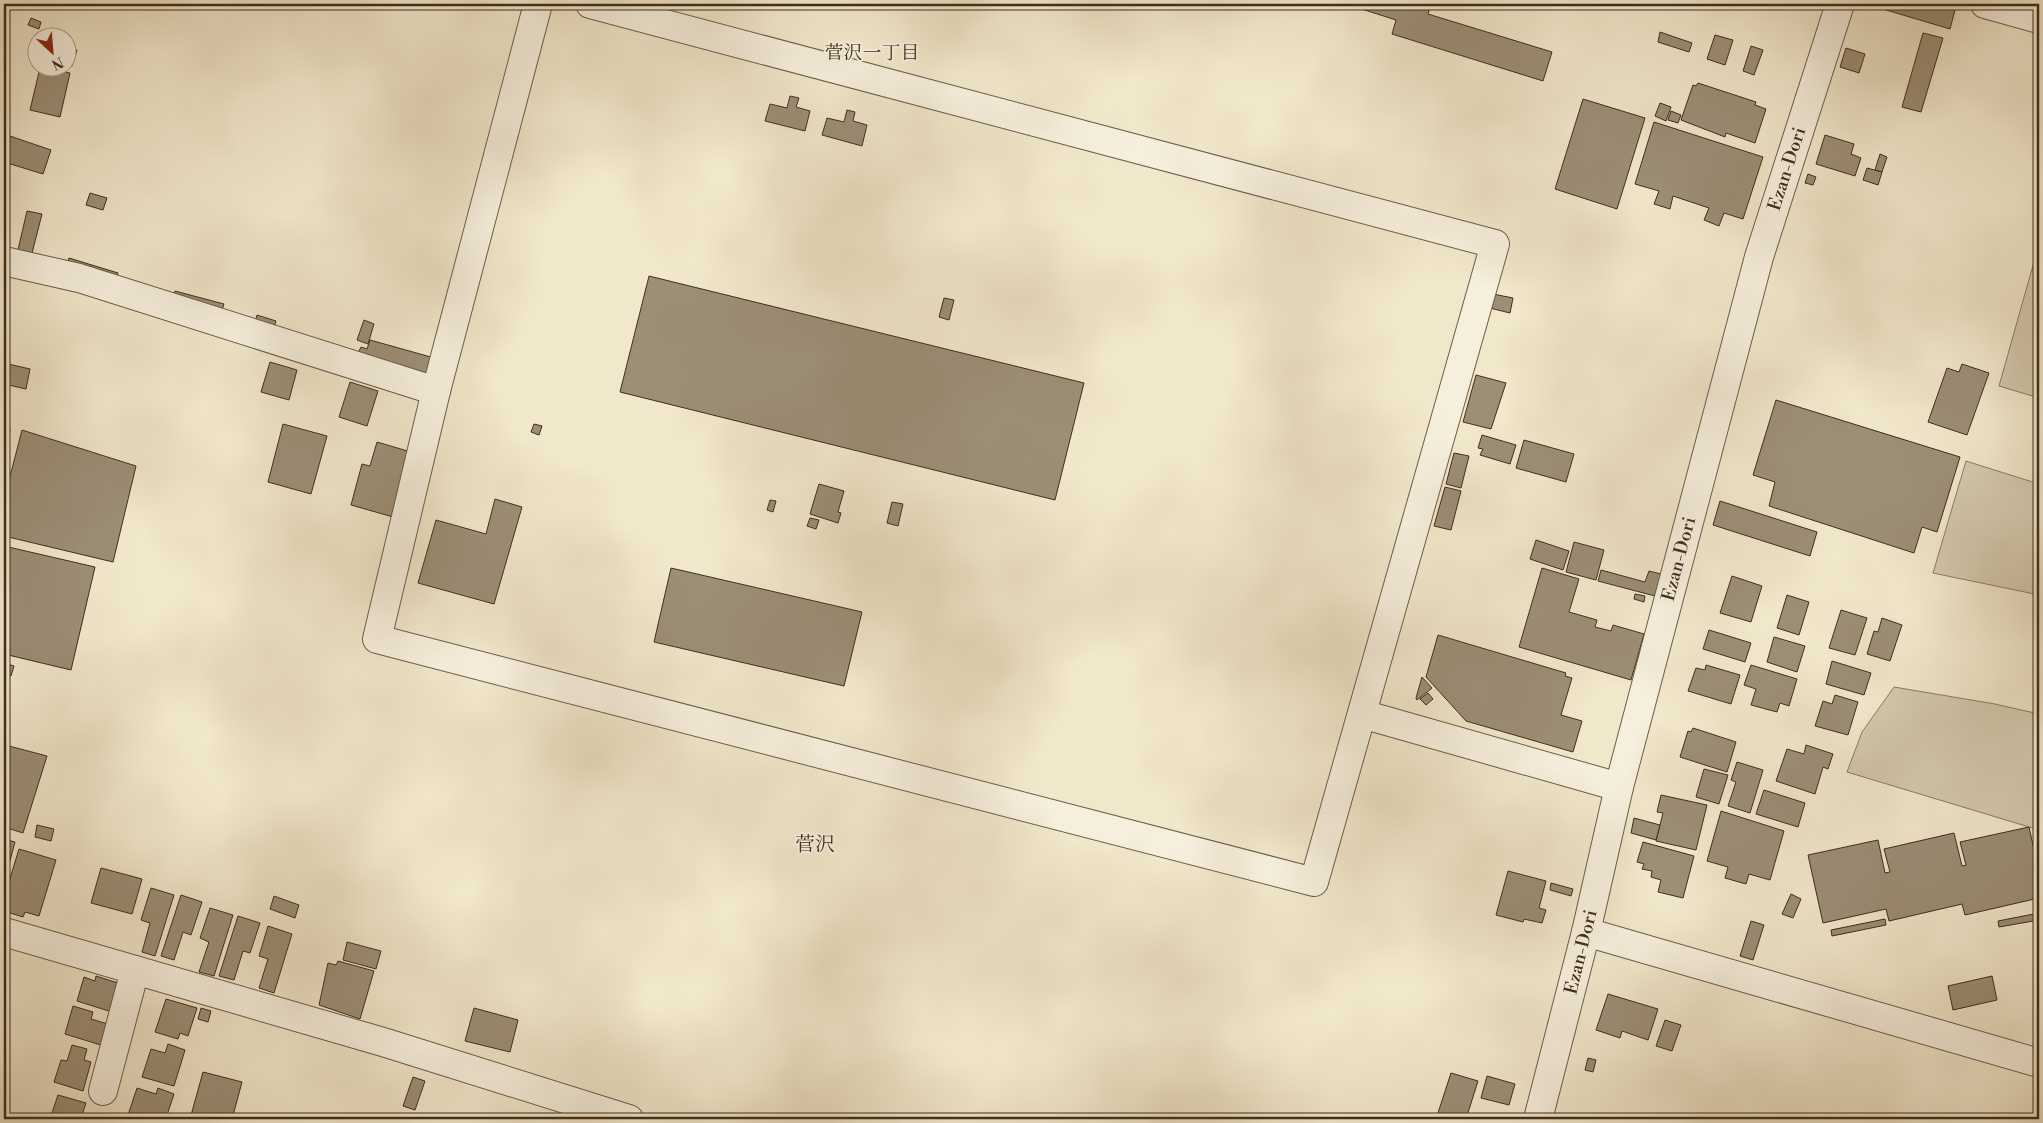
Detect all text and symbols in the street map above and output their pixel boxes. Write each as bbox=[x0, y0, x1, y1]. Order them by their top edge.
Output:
north arrow bbox=[28, 28, 78, 78]
district label: 菅沢一丁目 bbox=[824, 41, 920, 65]
text: N bbox=[48, 52, 66, 73]
street label: Ezan-Dori bbox=[1763, 124, 1811, 214]
street label: Ezan-Dori bbox=[1657, 514, 1701, 604]
district label: 菅沢 bbox=[795, 833, 835, 858]
street label: Ezan-Dori bbox=[1559, 907, 1603, 997]

